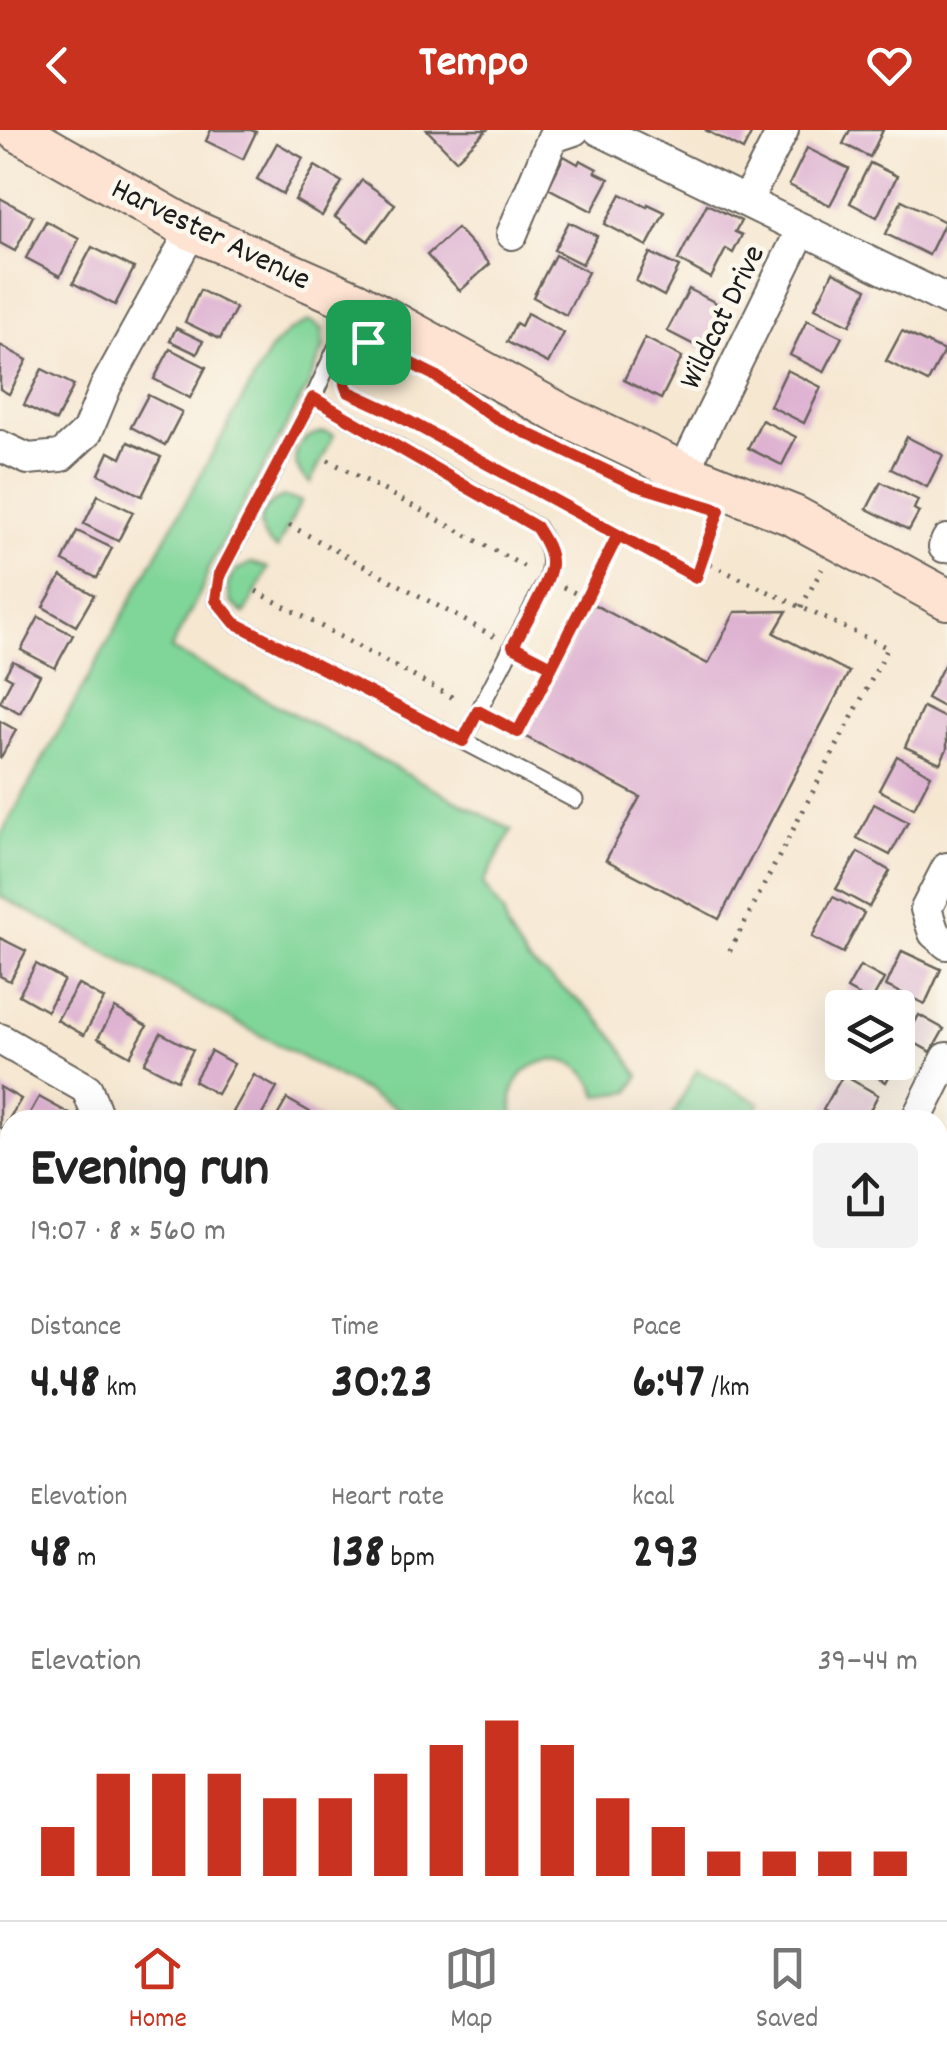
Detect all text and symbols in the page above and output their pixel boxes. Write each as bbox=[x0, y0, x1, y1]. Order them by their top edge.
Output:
text: Tempo bbox=[419, 33, 528, 97]
icon: back bbox=[30, 38, 85, 93]
icon: heart bbox=[862, 38, 917, 93]
street label: Harvester Avenue bbox=[102, 168, 317, 305]
street label: Wildcat Drive bbox=[670, 238, 779, 398]
pin bbox=[326, 300, 411, 385]
icon: arrive bbox=[341, 315, 396, 370]
map controls bbox=[825, 990, 915, 1080]
button: layers bbox=[825, 990, 915, 1080]
text: Evening run bbox=[30, 1133, 269, 1212]
button: share bbox=[813, 1143, 918, 1248]
text: 19:07 · 8 × 560 m bbox=[30, 1210, 226, 1256]
text: Distance bbox=[30, 1309, 121, 1349]
text: Time bbox=[331, 1309, 379, 1349]
text: Pace bbox=[632, 1309, 681, 1349]
text: 4.48 bbox=[30, 1349, 100, 1421]
text: 30:23 bbox=[331, 1349, 433, 1421]
text: 6:47 bbox=[632, 1349, 705, 1421]
text: km bbox=[100, 1370, 137, 1410]
text: /km bbox=[705, 1370, 750, 1410]
text: Elevation bbox=[30, 1479, 127, 1519]
text: Heart rate bbox=[331, 1479, 444, 1519]
text: kcal bbox=[632, 1479, 675, 1519]
text: 48 bbox=[30, 1519, 71, 1591]
text: 138 bbox=[331, 1519, 384, 1591]
text: 293 bbox=[632, 1519, 699, 1591]
text: m bbox=[71, 1540, 96, 1580]
text: bpm bbox=[384, 1540, 435, 1580]
text: Elevation bbox=[30, 1640, 141, 1686]
text: 39–44 m bbox=[817, 1640, 918, 1686]
tab: Home bbox=[129, 1941, 187, 2041]
tab: Map bbox=[444, 1941, 499, 2041]
tab: Saved bbox=[756, 1941, 818, 2041]

